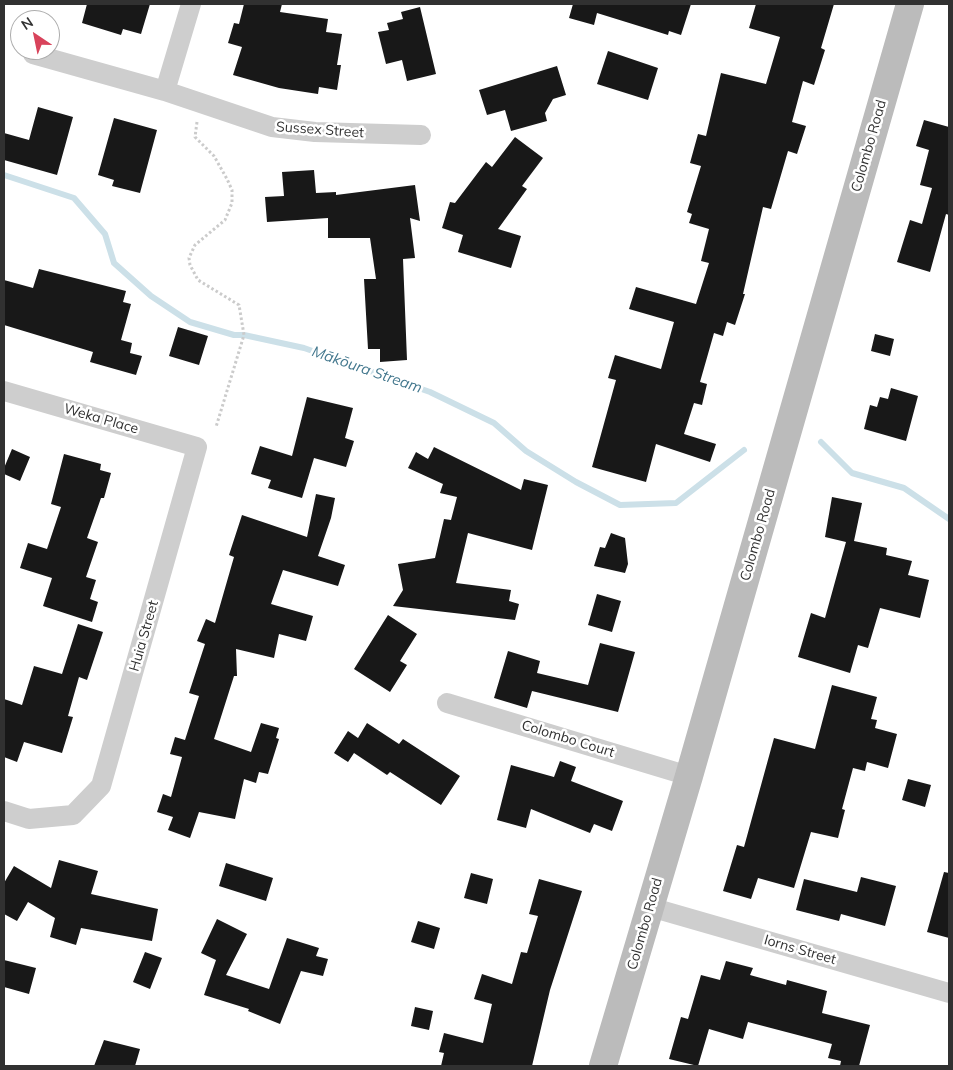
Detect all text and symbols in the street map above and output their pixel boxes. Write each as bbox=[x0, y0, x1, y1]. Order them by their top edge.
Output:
north arrow bbox=[10, 10, 60, 60]
text: N bbox=[18, 13, 37, 34]
street label: Colombo Road bbox=[848, 98, 890, 194]
street label: Sussex Street bbox=[275, 119, 365, 141]
water label: Mākōura Stream bbox=[310, 343, 424, 397]
street label: Weka Place bbox=[62, 400, 140, 438]
street label: Colombo Road bbox=[737, 487, 779, 583]
street label: Huia Street bbox=[126, 599, 162, 673]
street label: Colombo Court bbox=[520, 717, 616, 761]
street label: Colombo Road bbox=[624, 876, 666, 972]
street label: Iorns Street bbox=[762, 932, 838, 968]

